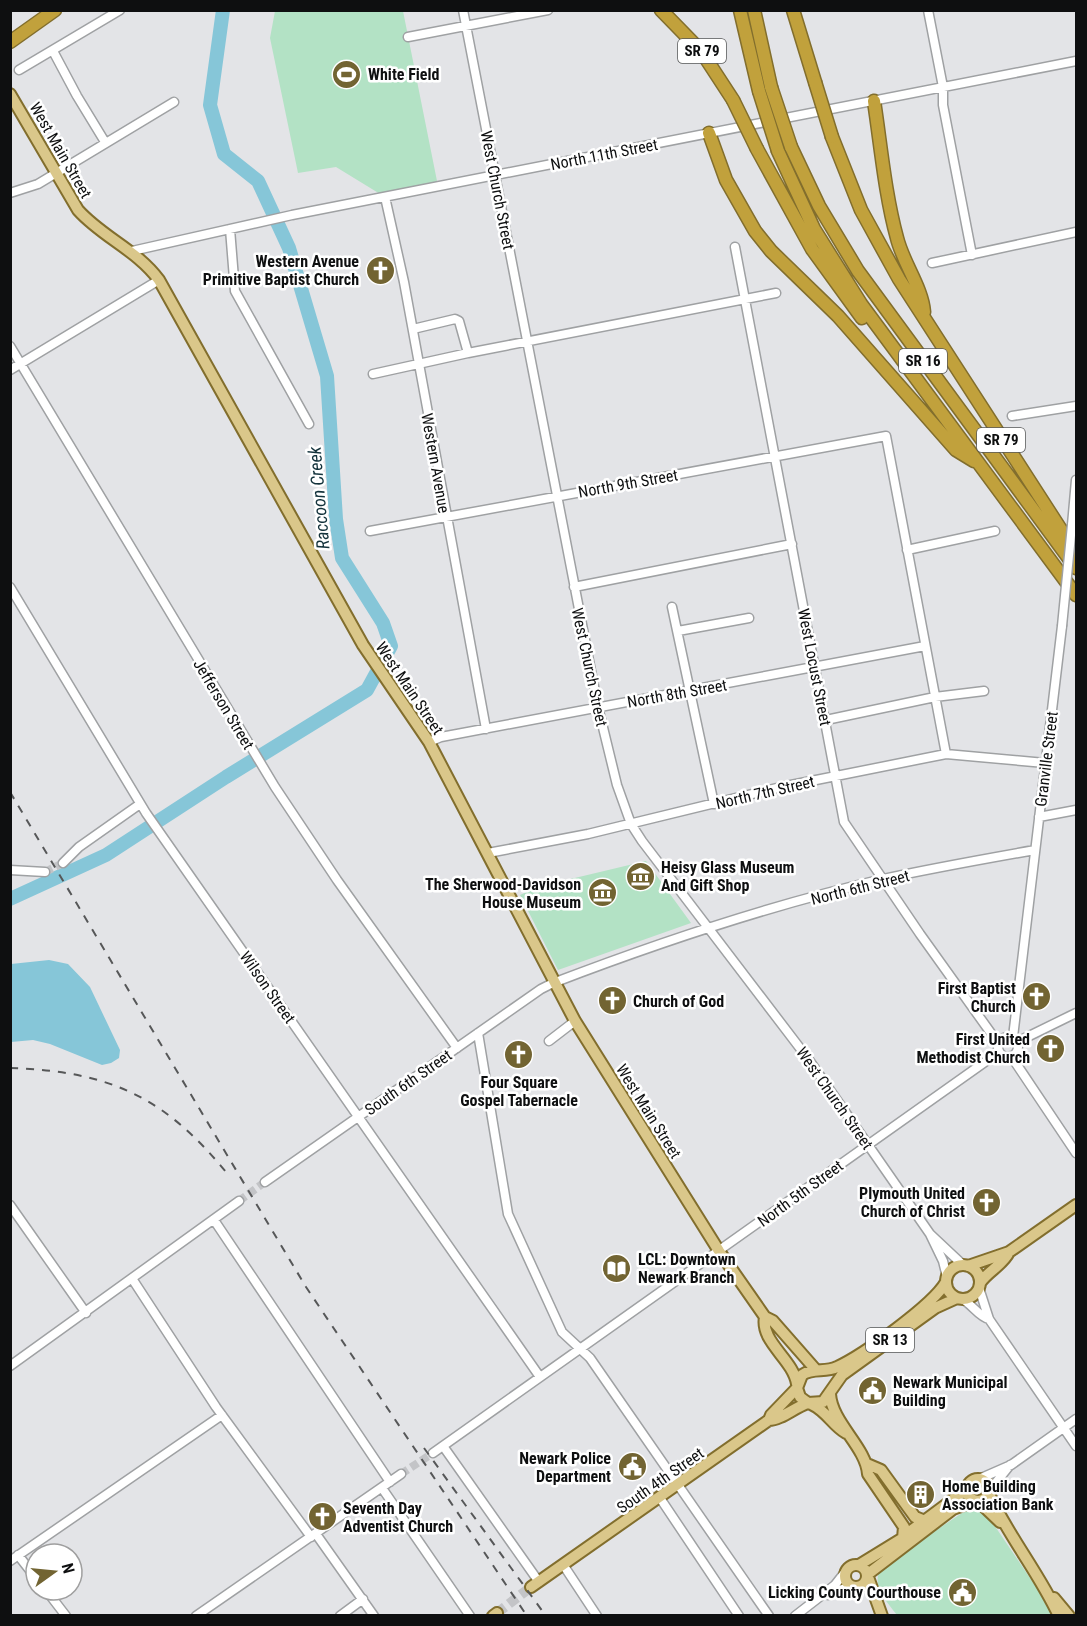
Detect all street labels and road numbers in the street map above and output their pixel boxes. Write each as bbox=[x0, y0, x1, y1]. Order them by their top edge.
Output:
road number: SR 79 bbox=[678, 39, 726, 63]
street label: West Main Street bbox=[25, 99, 96, 202]
street label: West Church Street bbox=[477, 129, 518, 251]
street label: North 11th Street bbox=[549, 135, 660, 174]
road number: SR 16 bbox=[899, 349, 947, 373]
street label: Western Avenue bbox=[417, 412, 454, 515]
road number: SR 79 bbox=[977, 428, 1025, 452]
street label: North 9th Street bbox=[577, 465, 680, 502]
street label: West Church Street bbox=[568, 606, 611, 728]
street label: West Locust Street bbox=[794, 607, 835, 728]
street label: West Main Street bbox=[372, 638, 448, 738]
street label: Jefferson Street bbox=[189, 656, 258, 753]
street label: North 8th Street bbox=[626, 675, 729, 712]
street label: Granville Street bbox=[1031, 710, 1062, 808]
street label: North 7th Street bbox=[714, 772, 817, 813]
street label: North 6th Street bbox=[809, 866, 912, 909]
street label: Wilson Street bbox=[236, 948, 300, 1027]
street label: West Church Street bbox=[792, 1043, 877, 1153]
street label: South 6th Street bbox=[361, 1045, 456, 1119]
street label: West Main Street bbox=[612, 1061, 685, 1162]
street label: North 5th Street bbox=[754, 1156, 847, 1231]
road number: SR 13 bbox=[866, 1328, 914, 1352]
street label: South 4th Street bbox=[613, 1443, 708, 1517]

